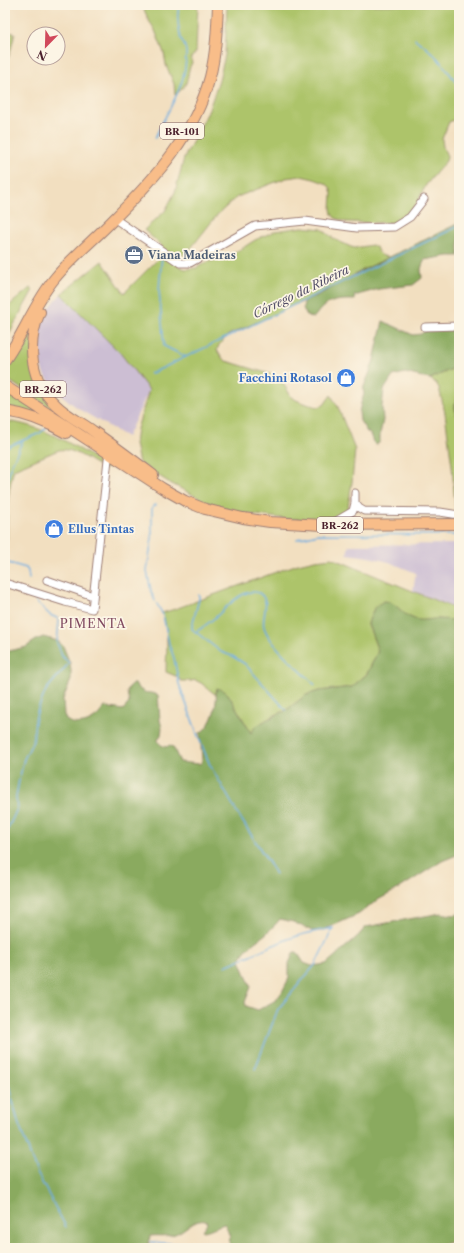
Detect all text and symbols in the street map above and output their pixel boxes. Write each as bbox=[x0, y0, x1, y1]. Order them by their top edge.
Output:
north arrow bbox=[26, 26, 66, 66]
text: N bbox=[35, 47, 49, 64]
road number: BR-101 bbox=[160, 123, 204, 139]
office icon: Viana Madeiras bbox=[123, 244, 145, 266]
place label: Viana Madeiras bbox=[147, 248, 236, 262]
water label: Córrego da Ribeira bbox=[250, 262, 351, 321]
shop icon: Facchini Rotasol bbox=[335, 367, 357, 389]
place label: Facchini Rotasol bbox=[239, 371, 332, 385]
road number: BR-262 bbox=[20, 381, 66, 397]
road number: BR-262 bbox=[317, 517, 363, 533]
shop icon: Ellus Tintas bbox=[43, 518, 65, 540]
place label: Ellus Tintas bbox=[68, 522, 134, 536]
district label: PIMENTA bbox=[60, 616, 126, 631]

